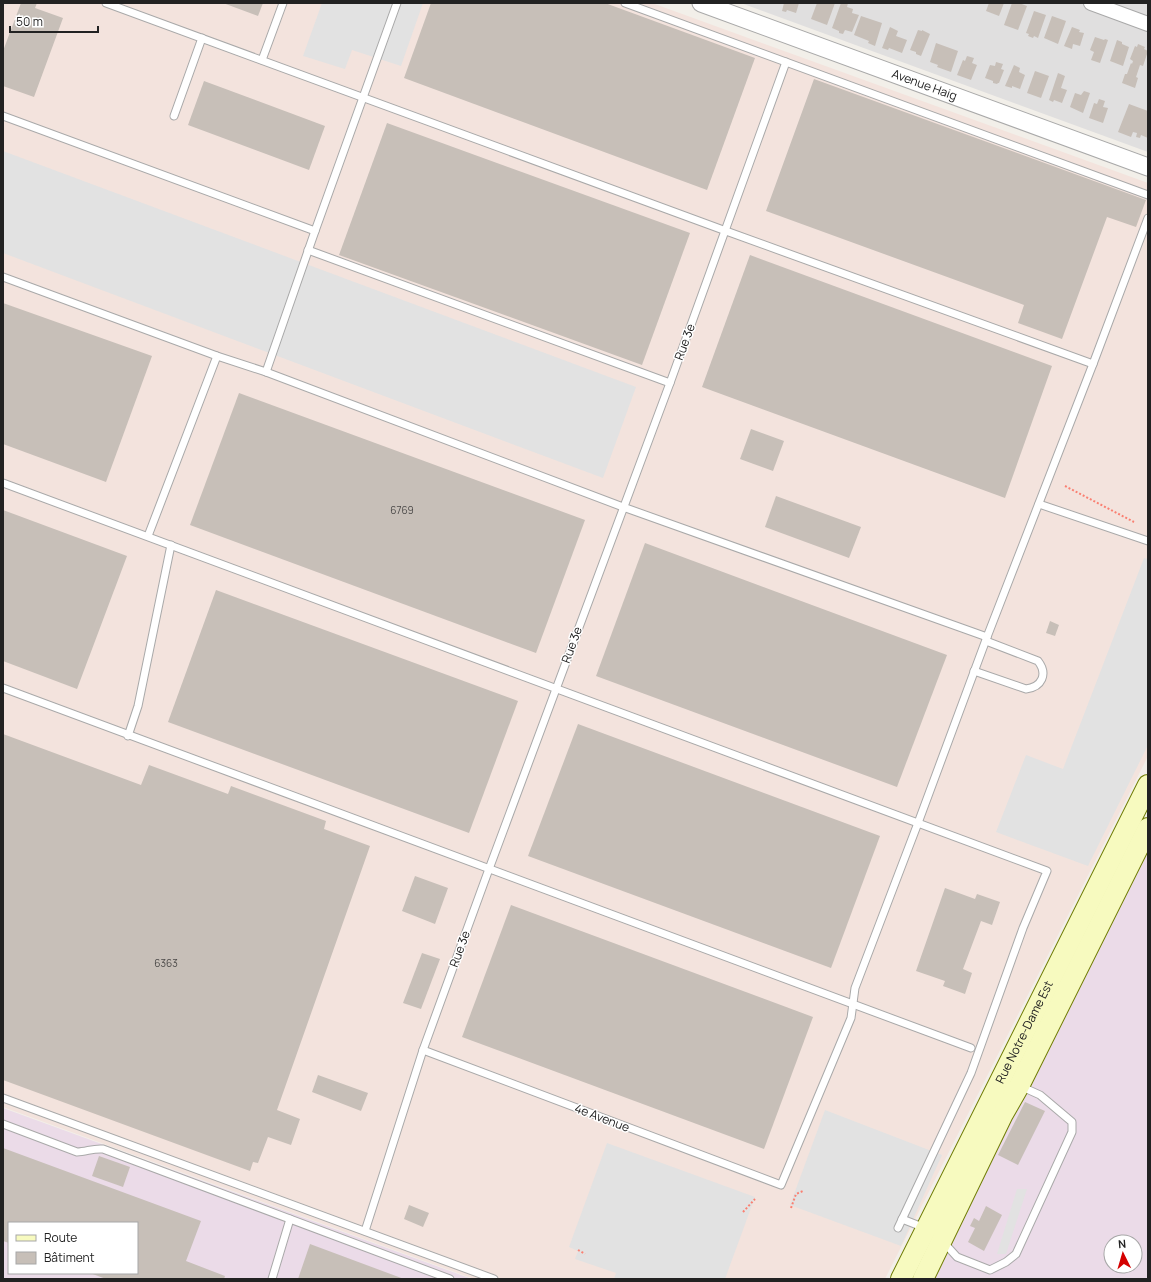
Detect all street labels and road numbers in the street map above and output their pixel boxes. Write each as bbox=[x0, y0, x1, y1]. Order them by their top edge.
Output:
street label: Avenue Haig bbox=[890, 65, 960, 104]
street label: Rue 3e bbox=[670, 321, 699, 362]
street label: Rue 3e bbox=[557, 624, 586, 665]
street label: Rue 3e bbox=[445, 928, 474, 969]
street label: Rue Notre-Dame Est bbox=[991, 977, 1057, 1086]
street label: 4e Avenue bbox=[572, 1099, 632, 1136]

